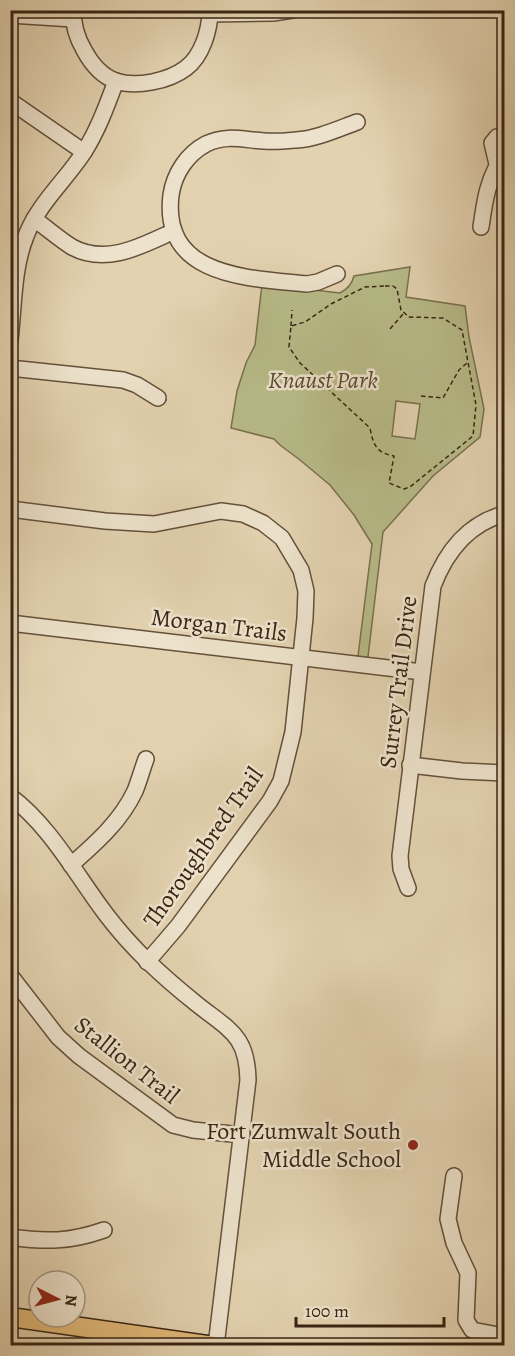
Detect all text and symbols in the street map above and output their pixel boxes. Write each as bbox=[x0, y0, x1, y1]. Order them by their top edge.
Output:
park label: Knaust Park bbox=[268, 364, 378, 396]
street label: Surrey Trail Drive bbox=[372, 594, 424, 770]
street label: Morgan Trails bbox=[149, 601, 289, 649]
street label: Thoroughbred Trail bbox=[136, 760, 270, 934]
street label: Stallion Trail bbox=[68, 1009, 186, 1111]
place label: Fort Zumwalt South Middle School bbox=[206, 1115, 401, 1175]
marker: Fort Zumwalt South Middle School bbox=[406, 1138, 420, 1152]
north arrow bbox=[27, 1269, 87, 1329]
scale bar bbox=[296, 1290, 444, 1328]
text: N bbox=[59, 1294, 82, 1308]
text: 100 m bbox=[305, 1299, 349, 1323]

